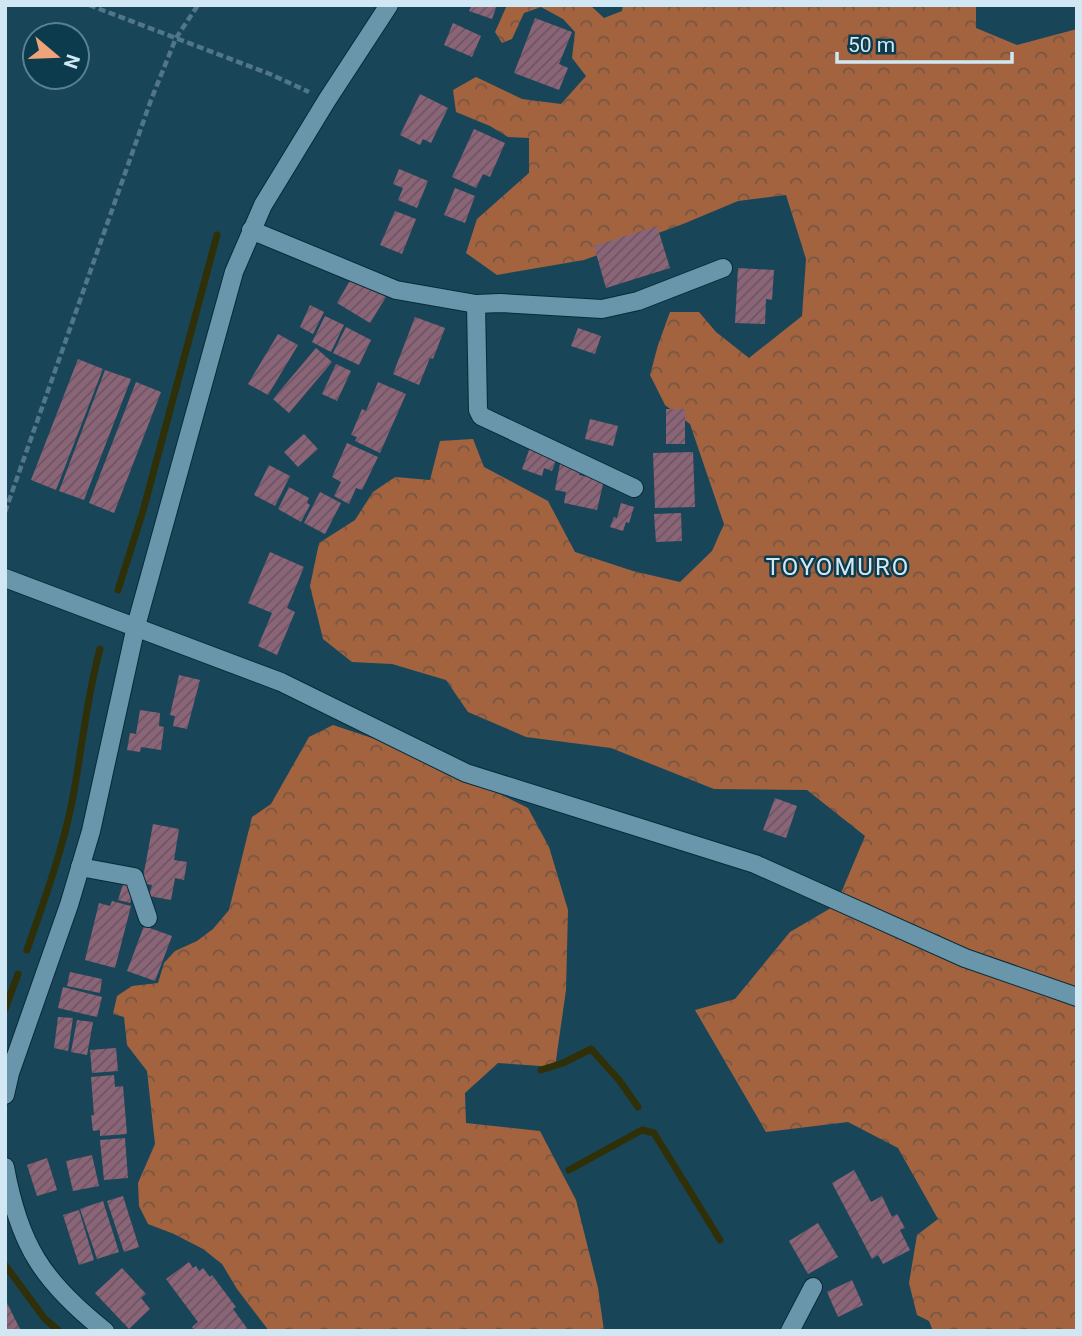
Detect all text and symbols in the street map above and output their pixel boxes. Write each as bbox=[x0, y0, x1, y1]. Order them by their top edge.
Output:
north arrow bbox=[21, 21, 91, 91]
scale bar bbox=[837, 21, 1012, 65]
text: 50 m bbox=[848, 33, 895, 57]
text: N bbox=[59, 51, 85, 71]
district label: TOYOMURO bbox=[766, 553, 910, 581]

